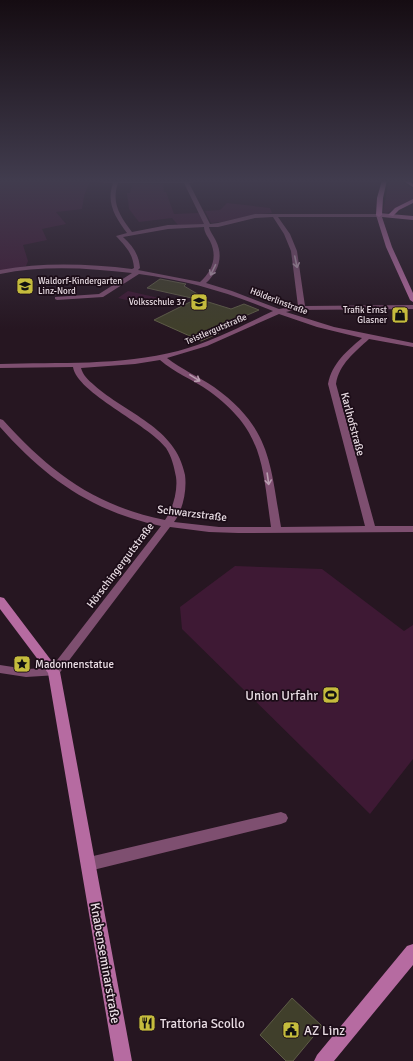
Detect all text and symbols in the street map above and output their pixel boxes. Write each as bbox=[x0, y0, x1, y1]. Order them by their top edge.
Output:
one-way arrow bbox=[293, 255, 301, 268]
one-way arrow bbox=[209, 263, 216, 275]
school or university icon: Waldorf-Kindergarten Linz-Nord bbox=[15, 276, 35, 296]
place label: Waldorf-Kindergarten Linz-Nord bbox=[38, 276, 122, 297]
street label: Hölderlinstraße bbox=[248, 285, 310, 318]
school or university icon: Volksschule 37 bbox=[189, 292, 209, 312]
place label: Volksschule 37 bbox=[129, 297, 186, 308]
place label: Trafik Ernst Glasner bbox=[343, 305, 388, 326]
shop icon: Trafik Ernst Glasner bbox=[390, 305, 410, 325]
street label: Teistlergutstraße bbox=[184, 311, 249, 347]
one-way arrow bbox=[189, 375, 201, 383]
street label: Karlhofstraße bbox=[338, 391, 367, 457]
one-way arrow bbox=[264, 472, 272, 485]
street label: Schwarzstraße bbox=[156, 503, 228, 524]
street label: Hörschingergutstraße bbox=[84, 520, 157, 611]
place icon: Madonnenstatue bbox=[12, 654, 32, 674]
place label: Madonnenstatue bbox=[35, 658, 114, 671]
sports icon: Union Urfahr bbox=[321, 685, 341, 705]
place label: Union Urfahr bbox=[245, 688, 318, 704]
street label: Knabenseminarstraße bbox=[86, 901, 124, 1025]
restaurant icon: Trattoria Scollo bbox=[137, 1013, 157, 1033]
place label: Trattoria Scollo bbox=[160, 1016, 245, 1032]
public building icon: AZ Linz bbox=[281, 1020, 301, 1040]
place label: AZ Linz bbox=[304, 1023, 345, 1039]

